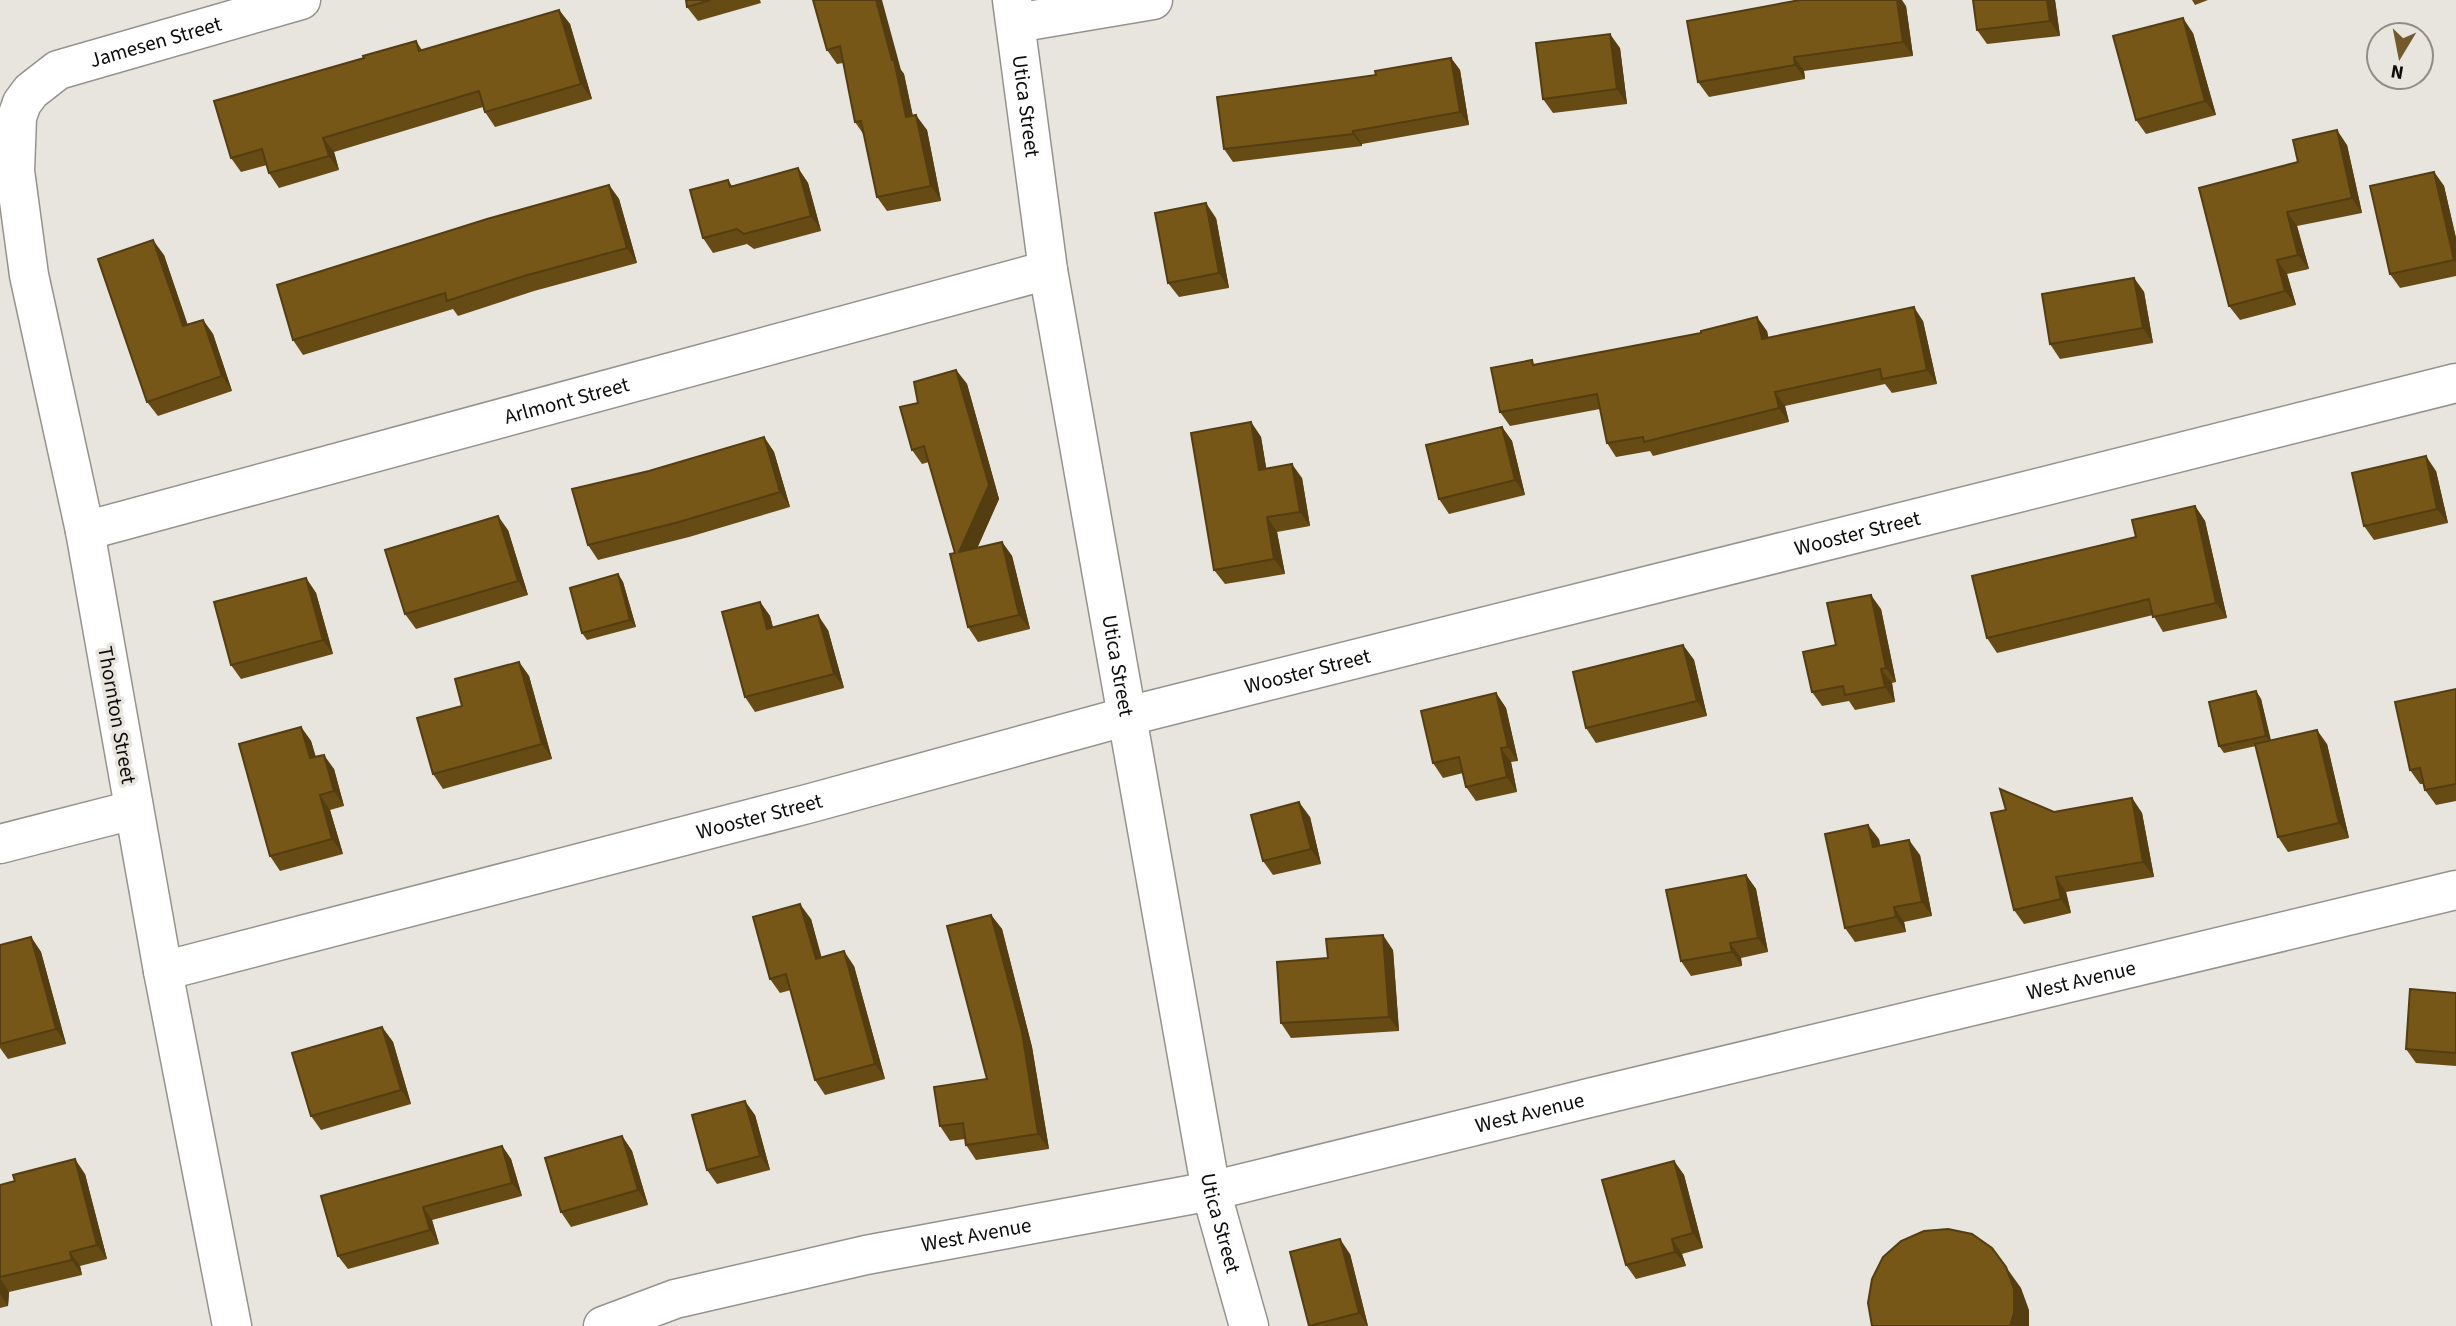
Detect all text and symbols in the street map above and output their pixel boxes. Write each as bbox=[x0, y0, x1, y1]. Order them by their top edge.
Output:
street label: Jamesen Street bbox=[86, 9, 225, 75]
north arrow bbox=[2365, 21, 2435, 91]
street label: Utica Street bbox=[1004, 53, 1048, 159]
text: N bbox=[2389, 57, 2406, 86]
street label: Arlmont Street bbox=[501, 369, 632, 432]
street label: Wooster Street bbox=[1791, 503, 1924, 563]
street label: Utica Street bbox=[1094, 612, 1142, 719]
street label: Wooster Street bbox=[1241, 641, 1374, 701]
street label: Thornton Street bbox=[90, 644, 144, 786]
street label: Wooster Street bbox=[693, 786, 826, 847]
street label: West Avenue bbox=[2023, 952, 2139, 1008]
street label: West Avenue bbox=[1472, 1085, 1587, 1140]
street label: Utica Street bbox=[1193, 1171, 1248, 1277]
street label: West Avenue bbox=[919, 1210, 1034, 1259]

